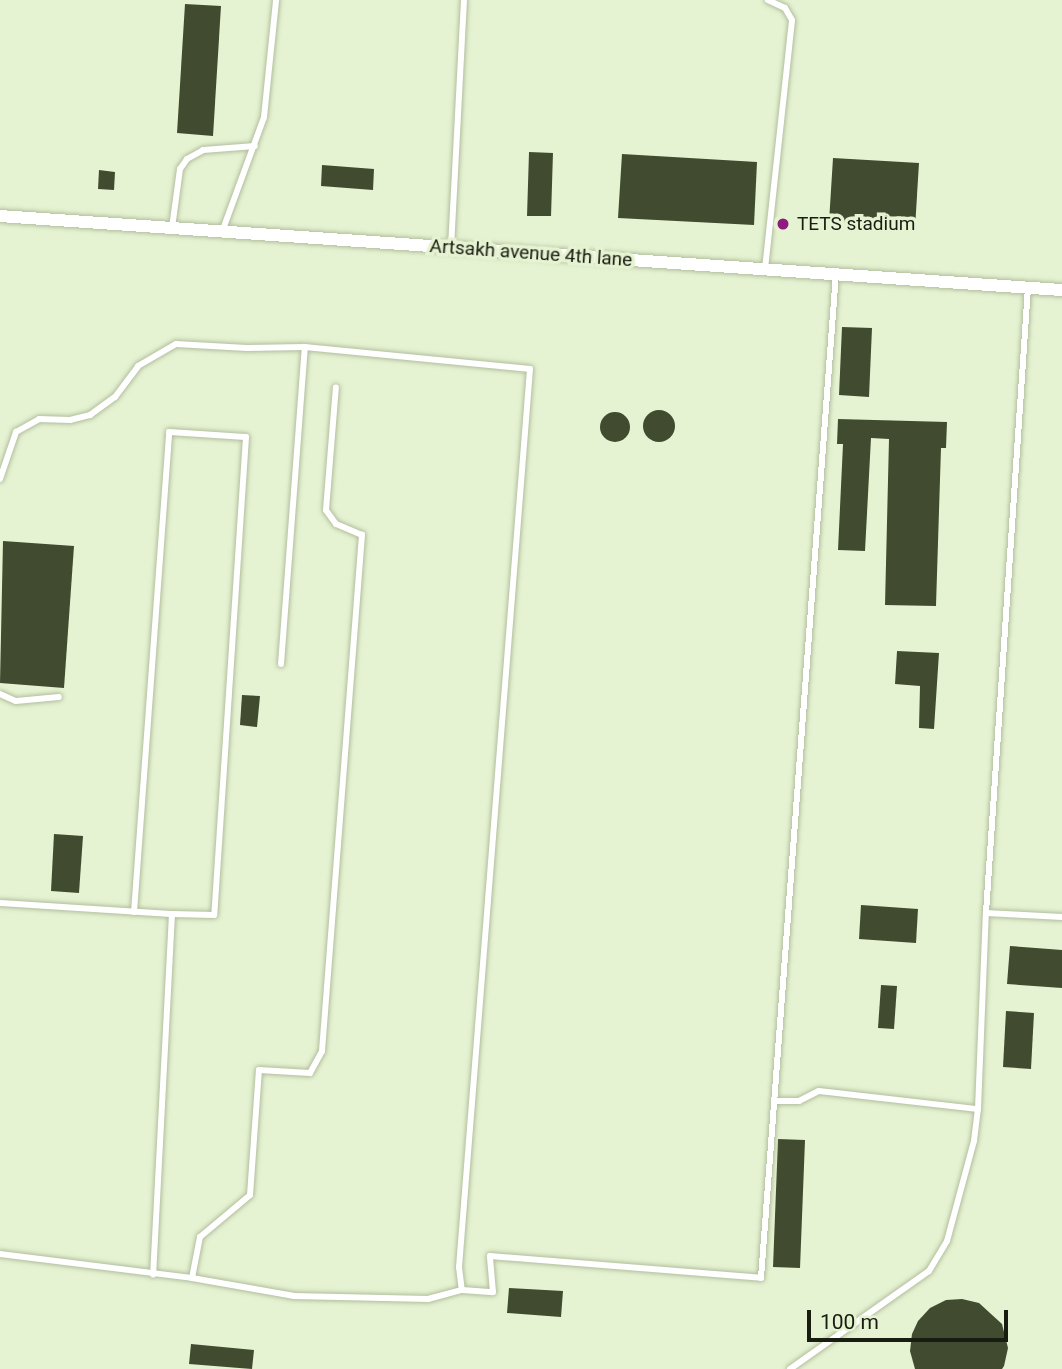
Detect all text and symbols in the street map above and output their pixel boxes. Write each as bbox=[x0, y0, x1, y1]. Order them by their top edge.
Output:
place label: TETS stadium bbox=[797, 213, 915, 235]
marker: TETS stadium bbox=[775, 216, 791, 232]
street label: Artsakh avenue 4th lane bbox=[429, 235, 633, 271]
scale bar bbox=[810, 1296, 1011, 1340]
text: 100 m bbox=[820, 1310, 879, 1334]

